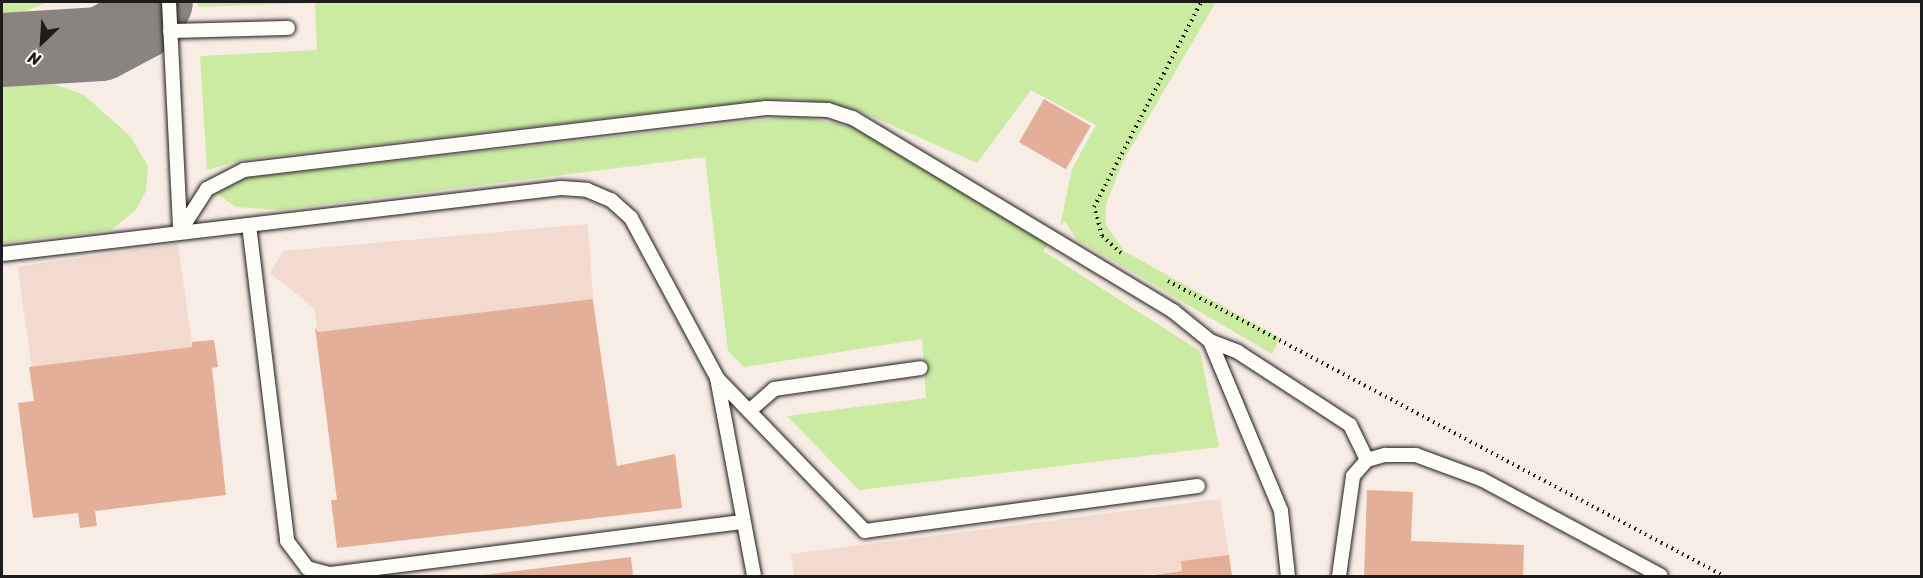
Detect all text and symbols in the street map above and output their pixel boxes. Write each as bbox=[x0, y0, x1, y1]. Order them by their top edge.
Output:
north arrow bbox=[12, 12, 72, 72]
text: N bbox=[23, 43, 45, 74]

